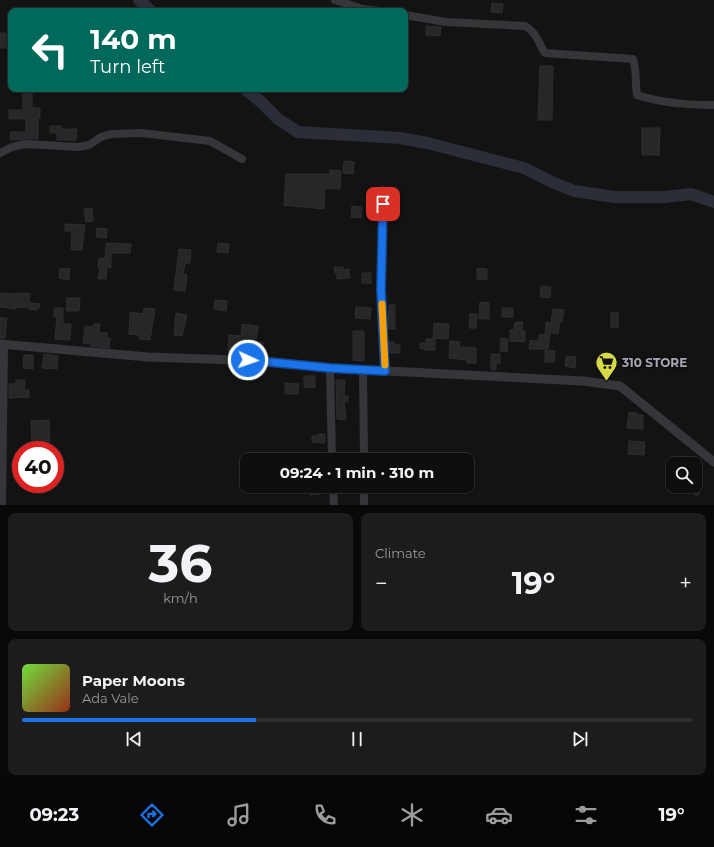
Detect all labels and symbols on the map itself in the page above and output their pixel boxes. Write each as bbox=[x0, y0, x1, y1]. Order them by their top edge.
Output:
pin bbox=[366, 187, 400, 221]
position arrow bbox=[227, 339, 269, 381]
supermarket icon: 310 STORE bbox=[593, 349, 619, 382]
place label: 310 STORE bbox=[621, 355, 687, 370]
speed limit sign: 40 bbox=[12, 441, 64, 493]

